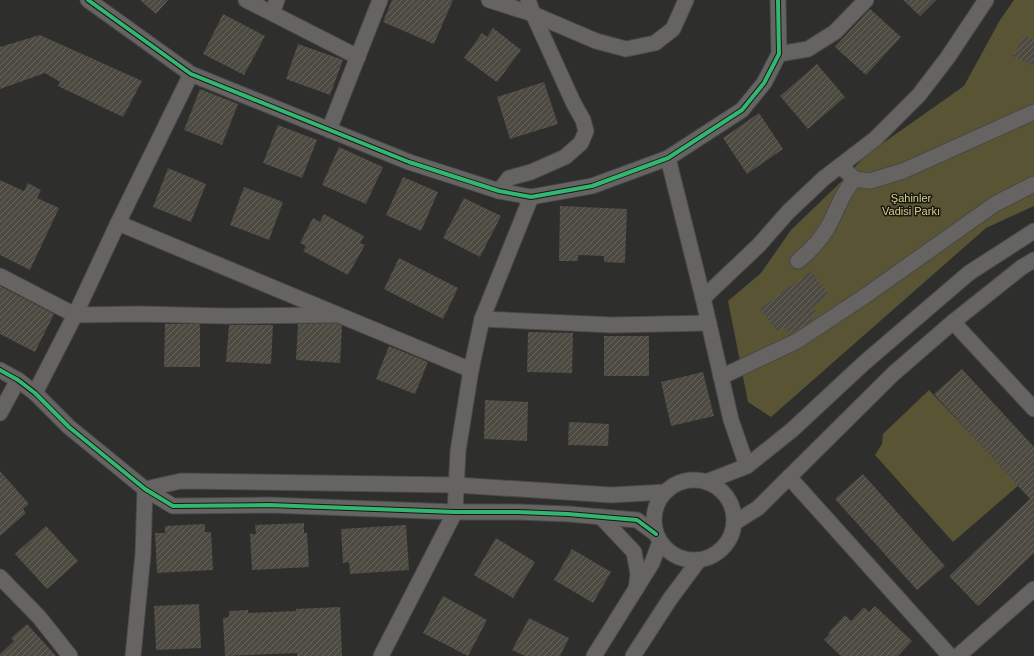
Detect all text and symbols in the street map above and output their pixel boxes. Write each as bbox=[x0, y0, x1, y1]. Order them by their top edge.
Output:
park label: Şahinler Vadisi Parkı bbox=[882, 192, 940, 217]

